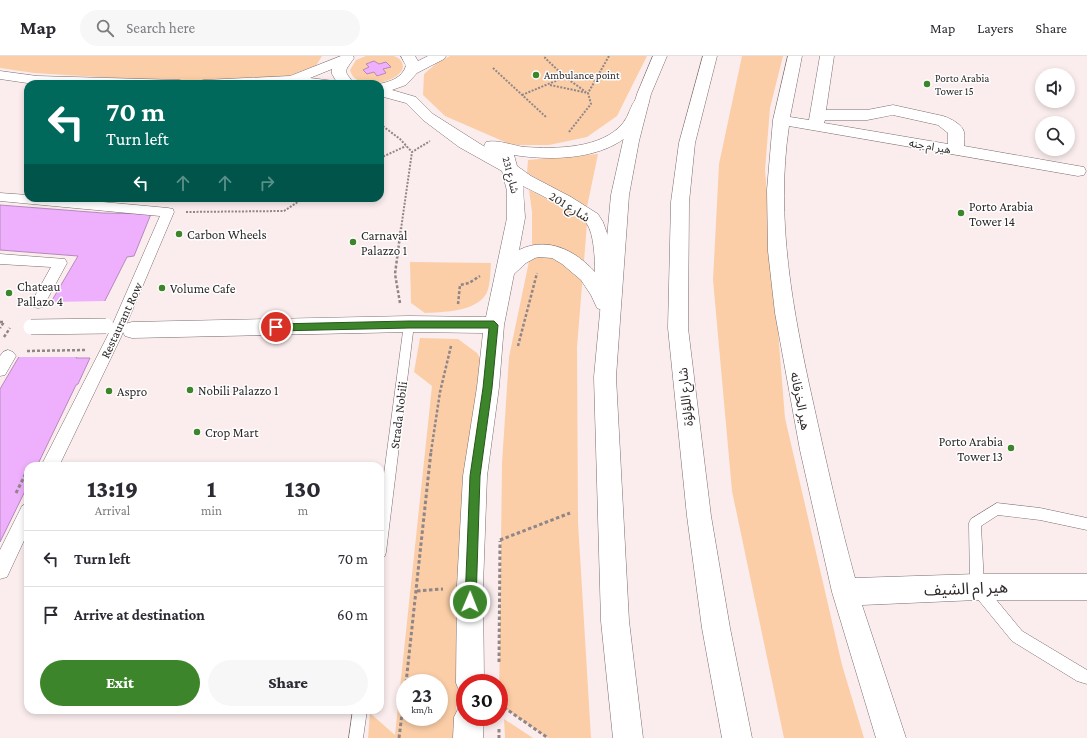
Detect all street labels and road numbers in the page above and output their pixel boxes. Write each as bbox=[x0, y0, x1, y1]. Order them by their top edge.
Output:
street label: هير ام جنه bbox=[908, 136, 952, 158]
street label: شارع 231 bbox=[499, 155, 521, 196]
street label: شارع 201 bbox=[545, 188, 593, 227]
street label: Restaurant Row bbox=[97, 279, 146, 361]
street label: شارع اللؤلؤة bbox=[675, 366, 699, 427]
street label: هير الخرقانه bbox=[787, 371, 813, 431]
street label: Strada Nobili bbox=[387, 380, 410, 450]
street label: هير ام الشيف bbox=[924, 579, 1009, 602]

